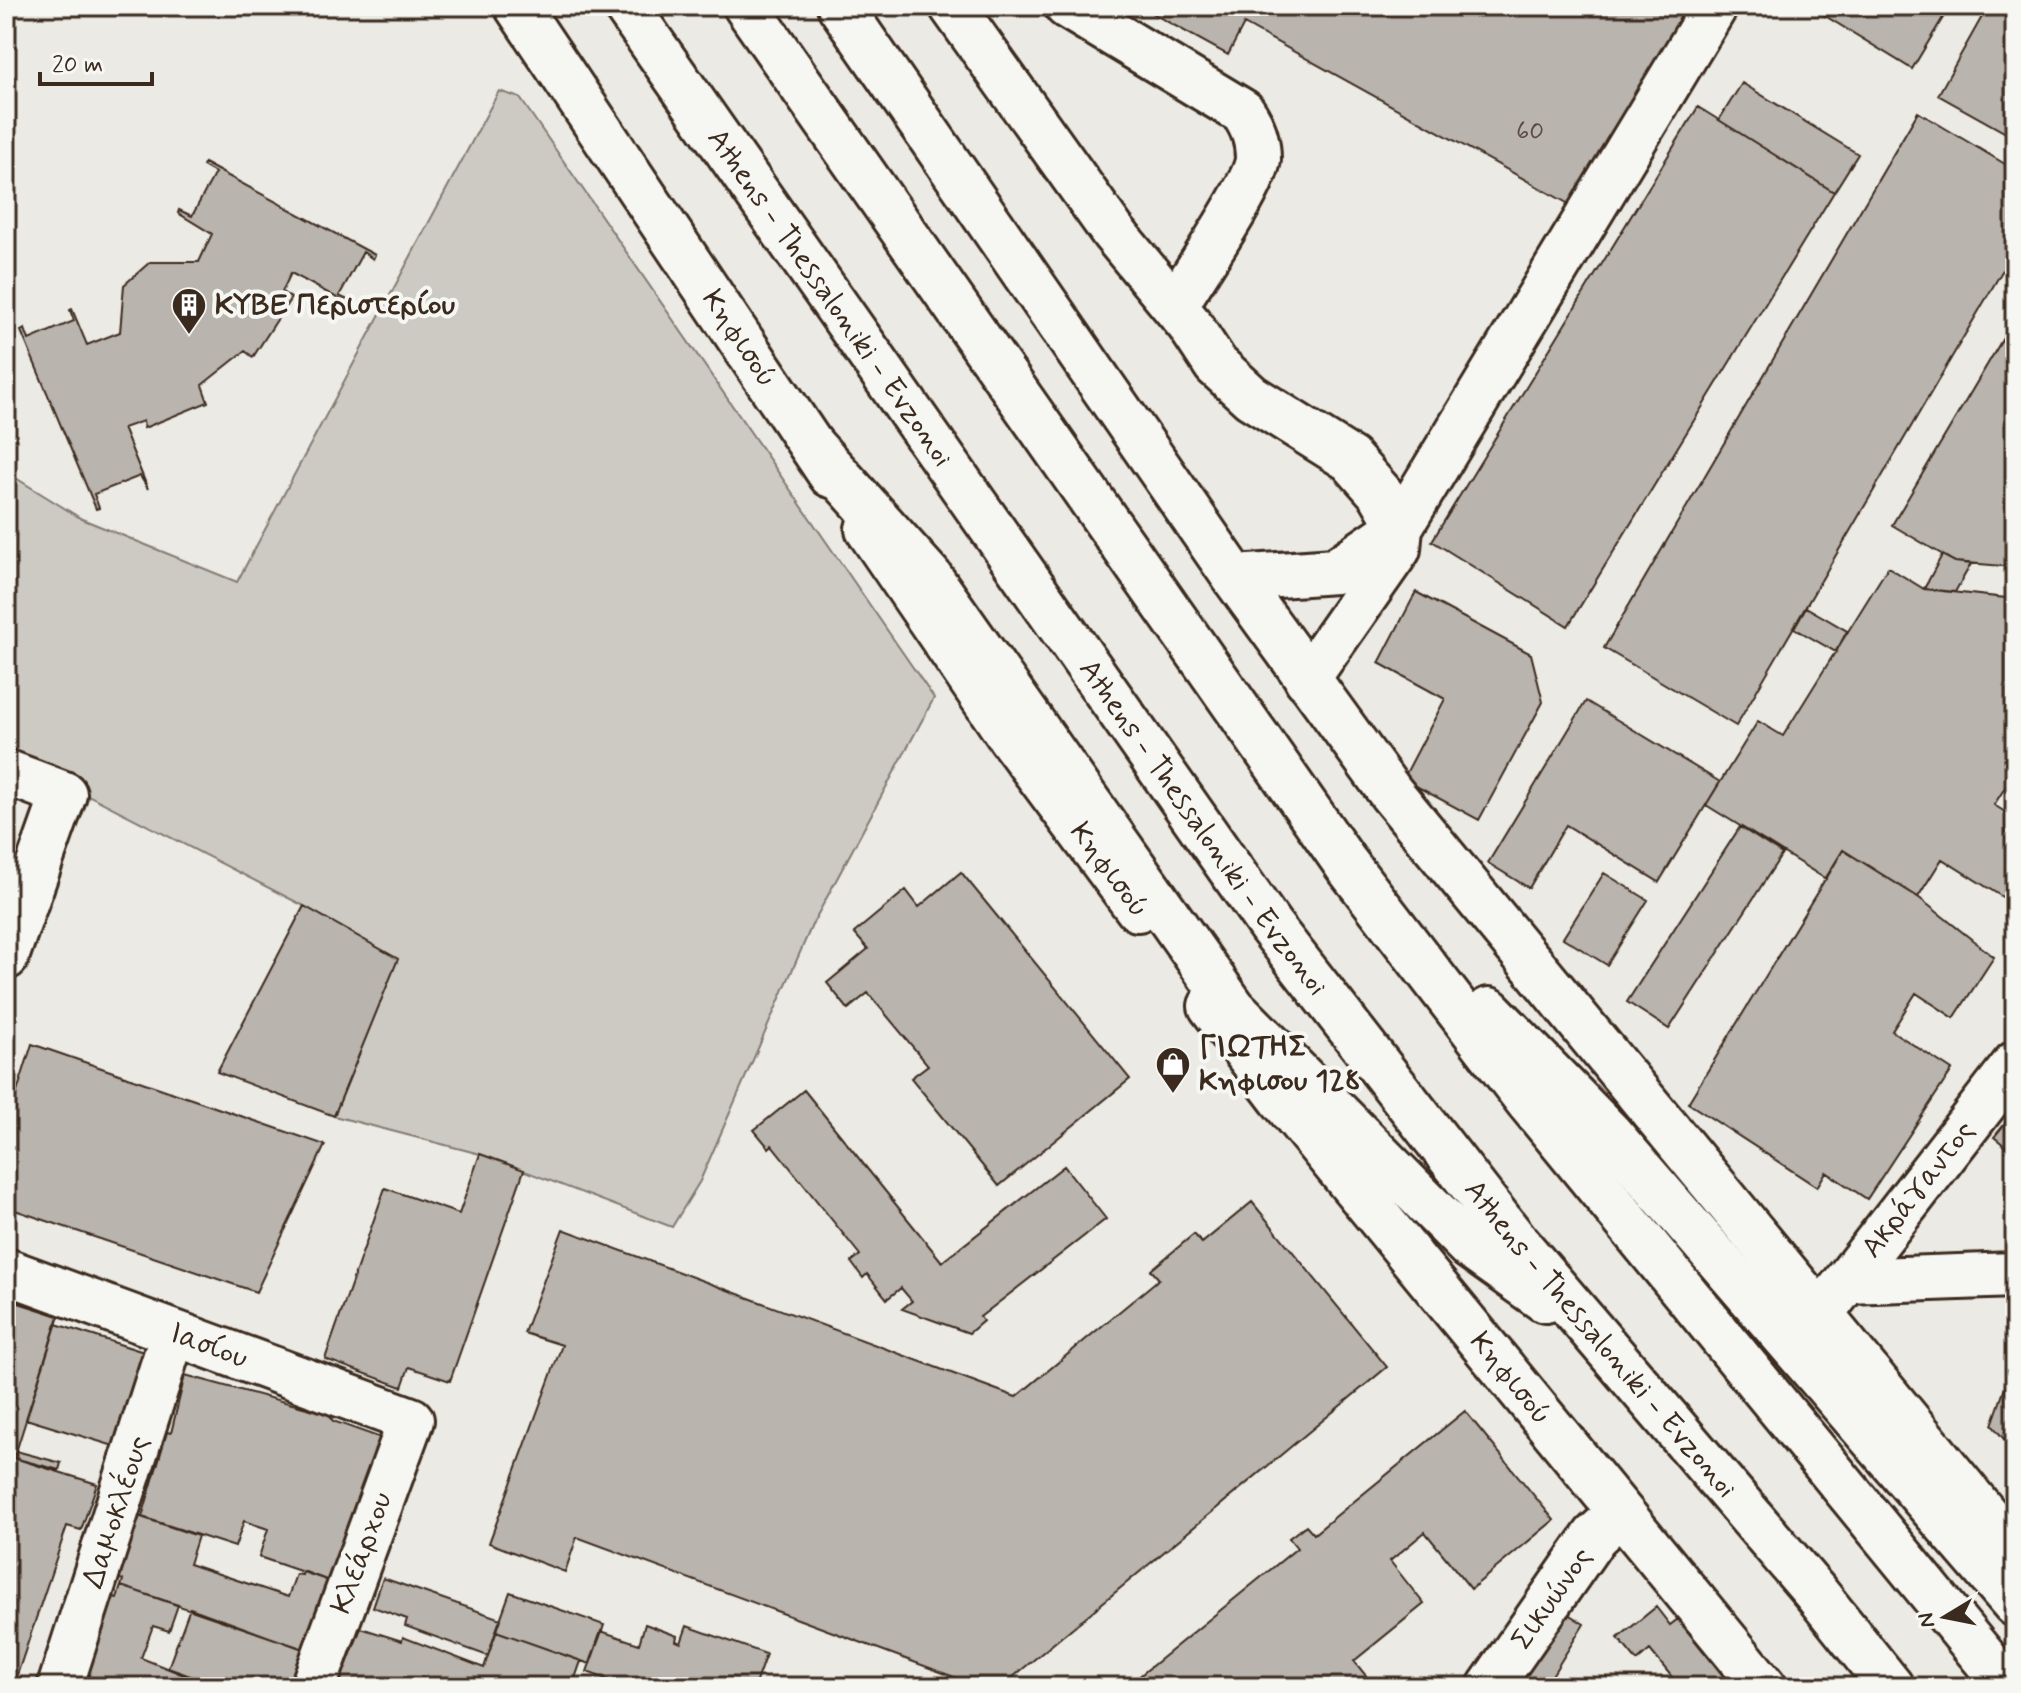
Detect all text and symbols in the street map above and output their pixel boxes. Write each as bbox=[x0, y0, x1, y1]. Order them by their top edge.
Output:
scale bar bbox=[40, 36, 152, 86]
text: 20 m bbox=[52, 50, 103, 81]
house number: 60 bbox=[1516, 115, 1544, 149]
street label: Athens - Thessaloniki - Evzonoi bbox=[698, 121, 962, 475]
street label: Κηφισού bbox=[693, 282, 786, 395]
building icon: ΚΥΒΕ Περιστερίου bbox=[170, 286, 208, 336]
place label: ΚΥΒΕ Περιστερίου bbox=[215, 286, 455, 325]
street label: Athens - Thessaloniki - Evzonoi bbox=[1070, 651, 1337, 1004]
street label: Κηφισού bbox=[1060, 814, 1158, 926]
place label: ΓΙΩΤΗΣ Κηφισου 128 bbox=[1199, 1028, 1361, 1101]
shop icon: ΓΙΩΤΗΣ Κηφισου 128 bbox=[1154, 1045, 1192, 1095]
street label: Ακράγαντος bbox=[1852, 1112, 1983, 1266]
street label: Athens - Thessaloniki - Evzonoi bbox=[1455, 1172, 1746, 1506]
street label: Ιασίου bbox=[164, 1313, 253, 1378]
street label: Κηφισού bbox=[1461, 1323, 1561, 1433]
street label: Δαμοκλέους bbox=[73, 1431, 159, 1593]
street label: Κλεάρχου bbox=[322, 1487, 402, 1619]
street label: Σικυώνος bbox=[1502, 1539, 1601, 1657]
north arrow bbox=[1905, 1577, 1985, 1657]
text: N bbox=[1912, 1610, 1942, 1630]

